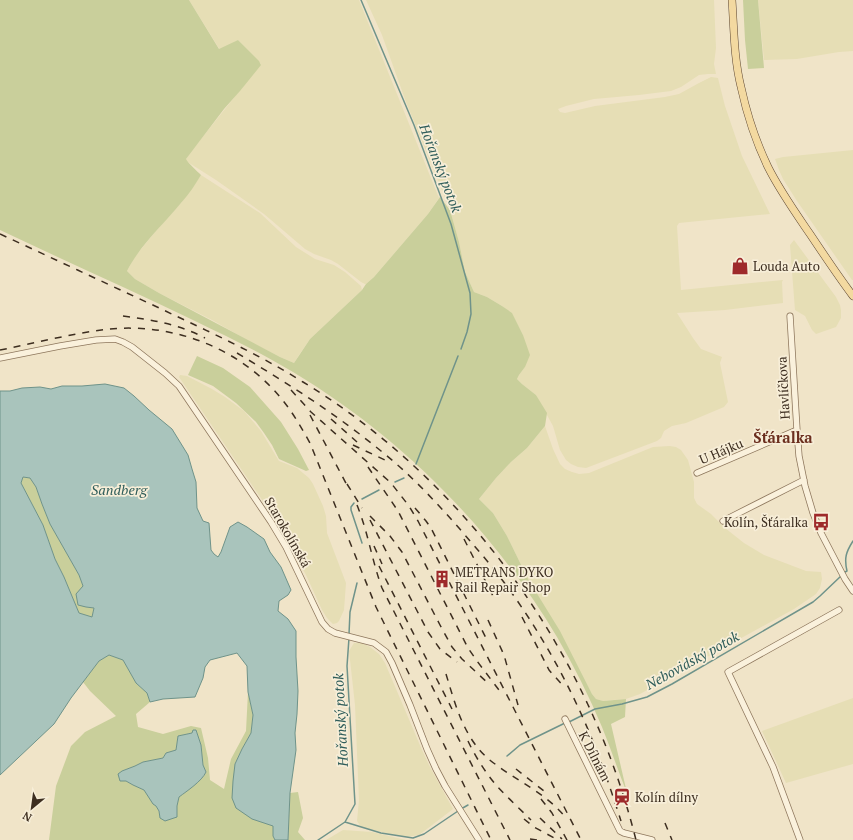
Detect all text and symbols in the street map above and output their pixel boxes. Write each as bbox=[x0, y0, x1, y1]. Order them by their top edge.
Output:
water label: Hořanský potok bbox=[415, 120, 467, 215]
shop icon: Louda Auto bbox=[730, 256, 750, 276]
place label: Louda Auto bbox=[753, 257, 820, 275]
street label: Havlíčkova bbox=[772, 356, 794, 420]
district label: Šťáralka bbox=[753, 427, 813, 447]
street label: U Hájku bbox=[696, 434, 746, 468]
water label: Sandberg bbox=[91, 480, 148, 499]
street label: Starokolínská bbox=[261, 493, 316, 571]
bus stop icon: Kolín, Šťáralka bbox=[811, 512, 831, 532]
place label: Kolín, Šťáralka bbox=[724, 513, 808, 531]
place label: METRANS DYKO Rail Repair Shop bbox=[455, 563, 553, 596]
building icon: METRANS DYKO Rail Repair Shop bbox=[432, 569, 452, 589]
water label: Nebovidský potok bbox=[641, 626, 742, 694]
water label: Hořanský potok bbox=[328, 673, 352, 768]
street label: K Dílnám bbox=[575, 728, 615, 784]
station icon: Kolín dílny bbox=[612, 787, 632, 807]
north arrow bbox=[12, 788, 52, 828]
place label: Kolín dílny bbox=[635, 788, 698, 806]
text: N bbox=[20, 808, 34, 825]

